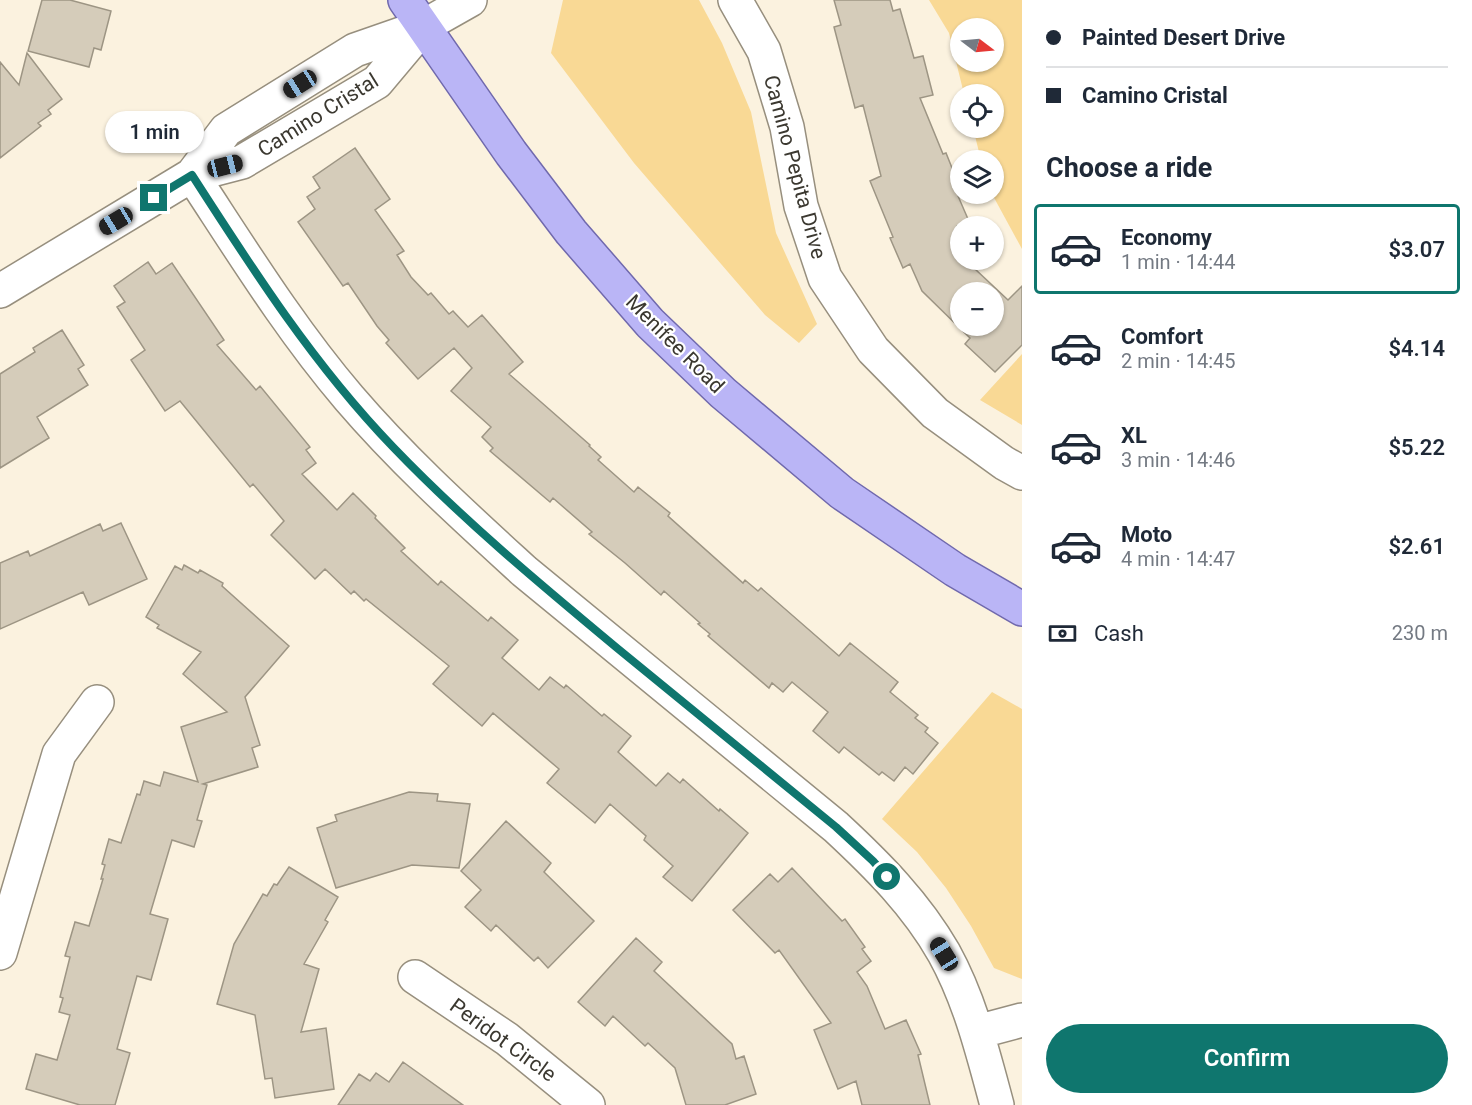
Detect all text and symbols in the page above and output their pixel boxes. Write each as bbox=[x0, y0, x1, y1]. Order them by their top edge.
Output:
north arrow bbox=[950, 18, 1004, 72]
map controls bbox=[950, 18, 1004, 336]
text: Painted Desert Drive bbox=[1082, 25, 1285, 50]
car bbox=[280, 67, 320, 101]
street label: Camino Cristal bbox=[253, 68, 383, 162]
street label: Camino Pepita Drive bbox=[759, 73, 831, 261]
text: Camino Cristal bbox=[1082, 83, 1228, 108]
button: locate bbox=[950, 84, 1004, 138]
callout: 1 min bbox=[104, 111, 204, 153]
text: 1 min bbox=[129, 120, 180, 144]
button: layers bbox=[950, 150, 1004, 204]
text: Choose a ride bbox=[1046, 152, 1212, 184]
car bbox=[205, 153, 245, 179]
route end bbox=[140, 184, 167, 211]
car bbox=[96, 204, 136, 238]
button: + bbox=[950, 216, 1004, 270]
icon: car bbox=[1049, 222, 1103, 276]
text: Economy bbox=[1121, 225, 1212, 250]
text: $3.07 bbox=[1388, 237, 1445, 262]
text: 1 min · 14:44 bbox=[1121, 250, 1236, 274]
button: − bbox=[950, 282, 1004, 336]
street label: Menifee Road bbox=[621, 290, 729, 398]
icon: car bbox=[1049, 321, 1103, 375]
text: Comfort bbox=[1121, 324, 1203, 349]
text: $4.14 bbox=[1388, 336, 1445, 361]
text: 2 min · 14:45 bbox=[1121, 349, 1236, 373]
icon: car bbox=[1049, 420, 1103, 474]
text: XL bbox=[1121, 423, 1147, 448]
text: $5.22 bbox=[1388, 435, 1445, 460]
text: 3 min · 14:46 bbox=[1121, 448, 1236, 472]
icon: car bbox=[1049, 519, 1103, 573]
text: Moto bbox=[1121, 522, 1172, 547]
text: $2.61 bbox=[1388, 534, 1445, 559]
text: 4 min · 14:47 bbox=[1121, 547, 1236, 571]
icon: cash bbox=[1046, 617, 1079, 650]
text: Cash bbox=[1094, 621, 1144, 646]
text: 230 m bbox=[1392, 621, 1448, 645]
route start bbox=[873, 863, 900, 890]
car bbox=[927, 934, 961, 974]
street label: Peridot Circle bbox=[445, 993, 561, 1087]
button: Confirm bbox=[1046, 1024, 1448, 1093]

